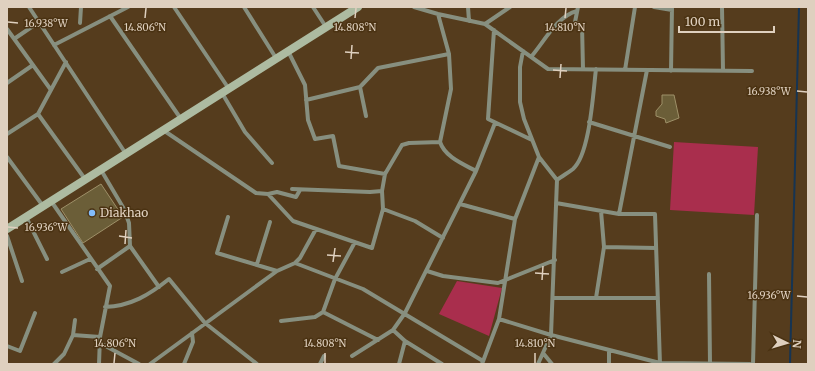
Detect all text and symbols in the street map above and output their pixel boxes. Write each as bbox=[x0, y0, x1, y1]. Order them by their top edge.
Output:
scale bar bbox=[679, 8, 774, 34]
text: 100 m bbox=[685, 14, 720, 29]
text: 16.938°W bbox=[24, 17, 69, 30]
text: 14.806°N bbox=[124, 21, 166, 34]
text: 14.808°N bbox=[334, 21, 377, 34]
text: 14.810°N bbox=[545, 21, 586, 34]
text: 16.938°W bbox=[747, 85, 792, 98]
place label: Diakhao bbox=[100, 205, 148, 220]
marker: Diakhao bbox=[87, 208, 97, 218]
text: 16.936°W bbox=[25, 221, 68, 234]
text: 16.936°W bbox=[748, 289, 791, 302]
north arrow bbox=[767, 323, 807, 363]
text: 14.806°N bbox=[94, 337, 136, 350]
text: 14.808°N bbox=[304, 337, 347, 350]
text: 14.810°N bbox=[515, 337, 556, 350]
text: N bbox=[790, 339, 804, 349]

